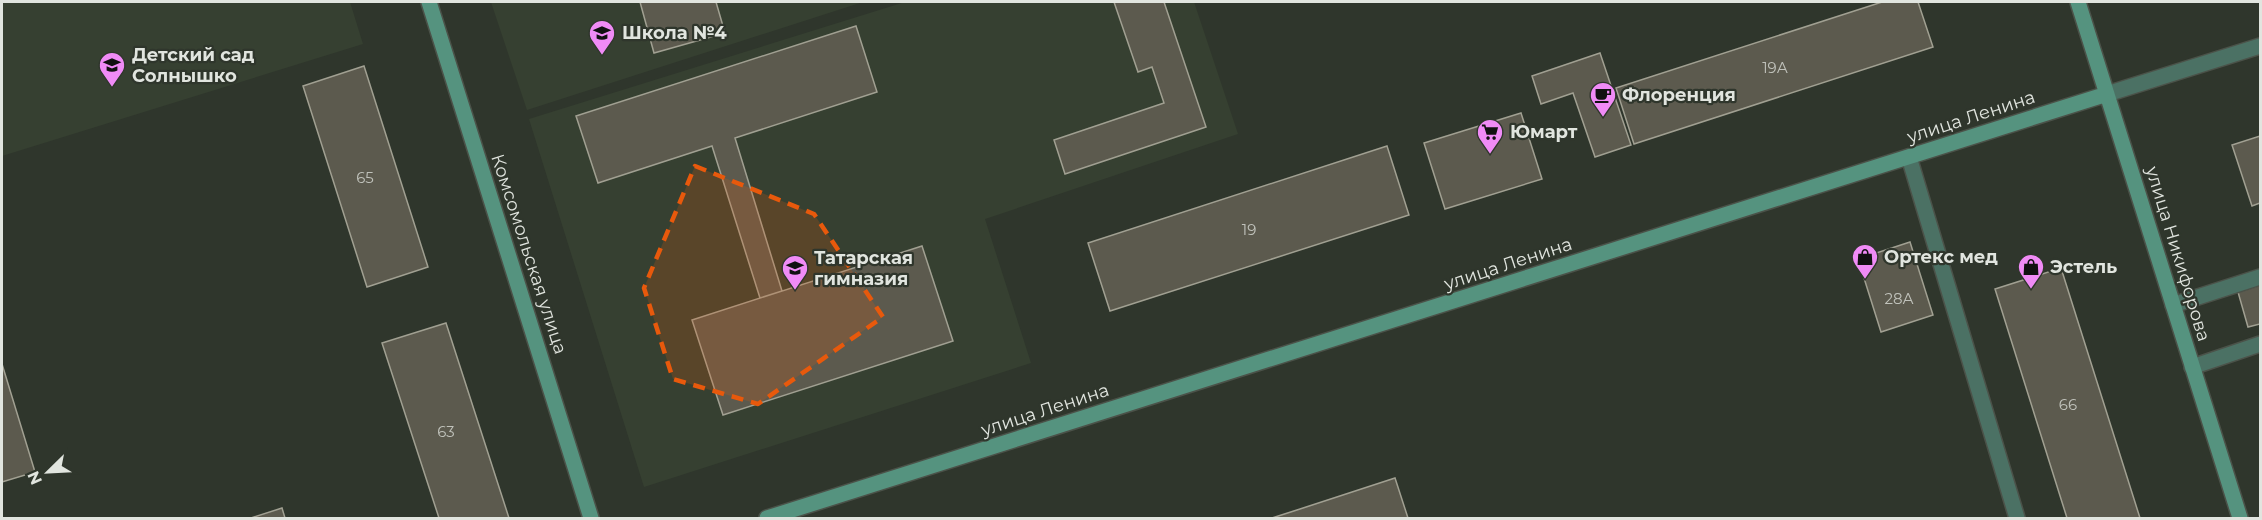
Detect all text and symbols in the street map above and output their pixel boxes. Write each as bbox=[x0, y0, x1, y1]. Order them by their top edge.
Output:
school or university icon: Школа №4 bbox=[587, 18, 617, 56]
place label: Школа №4 bbox=[622, 22, 727, 44]
place label: Детский сад Солнышко bbox=[132, 44, 255, 87]
school or university icon: Детский сад Солнышко bbox=[97, 50, 127, 88]
house number: 19А bbox=[1762, 58, 1788, 77]
cafe icon: Флоренция bbox=[1588, 80, 1618, 118]
place label: Флоренция bbox=[1622, 84, 1736, 106]
street label: улица Ленина bbox=[1903, 86, 2038, 148]
supermarket icon: Юмарт bbox=[1475, 117, 1505, 155]
place label: Юмарт bbox=[1510, 121, 1578, 143]
street label: Комсомольская улица bbox=[486, 151, 572, 357]
street label: улица Никифорова bbox=[2141, 163, 2215, 344]
house number: 65 bbox=[356, 168, 374, 187]
house number: 19 bbox=[1242, 220, 1256, 239]
street label: улица Ленина bbox=[1440, 233, 1575, 295]
shop icon: Ортекс мед bbox=[1850, 242, 1880, 280]
place label: Ортекс мед bbox=[1884, 246, 1998, 268]
place label: Татарская гимназия bbox=[814, 247, 913, 290]
shop icon: Эстель bbox=[2016, 252, 2046, 290]
school or university icon: Татарская гимназия bbox=[780, 253, 810, 291]
place label: Эстель bbox=[2050, 256, 2117, 278]
house number: 28А bbox=[1884, 289, 1914, 308]
street label: улица Ленина bbox=[977, 379, 1112, 441]
house number: 66 bbox=[2059, 395, 2077, 414]
house number: 63 bbox=[437, 422, 455, 441]
north arrow bbox=[18, 442, 78, 502]
text: N bbox=[23, 468, 46, 488]

